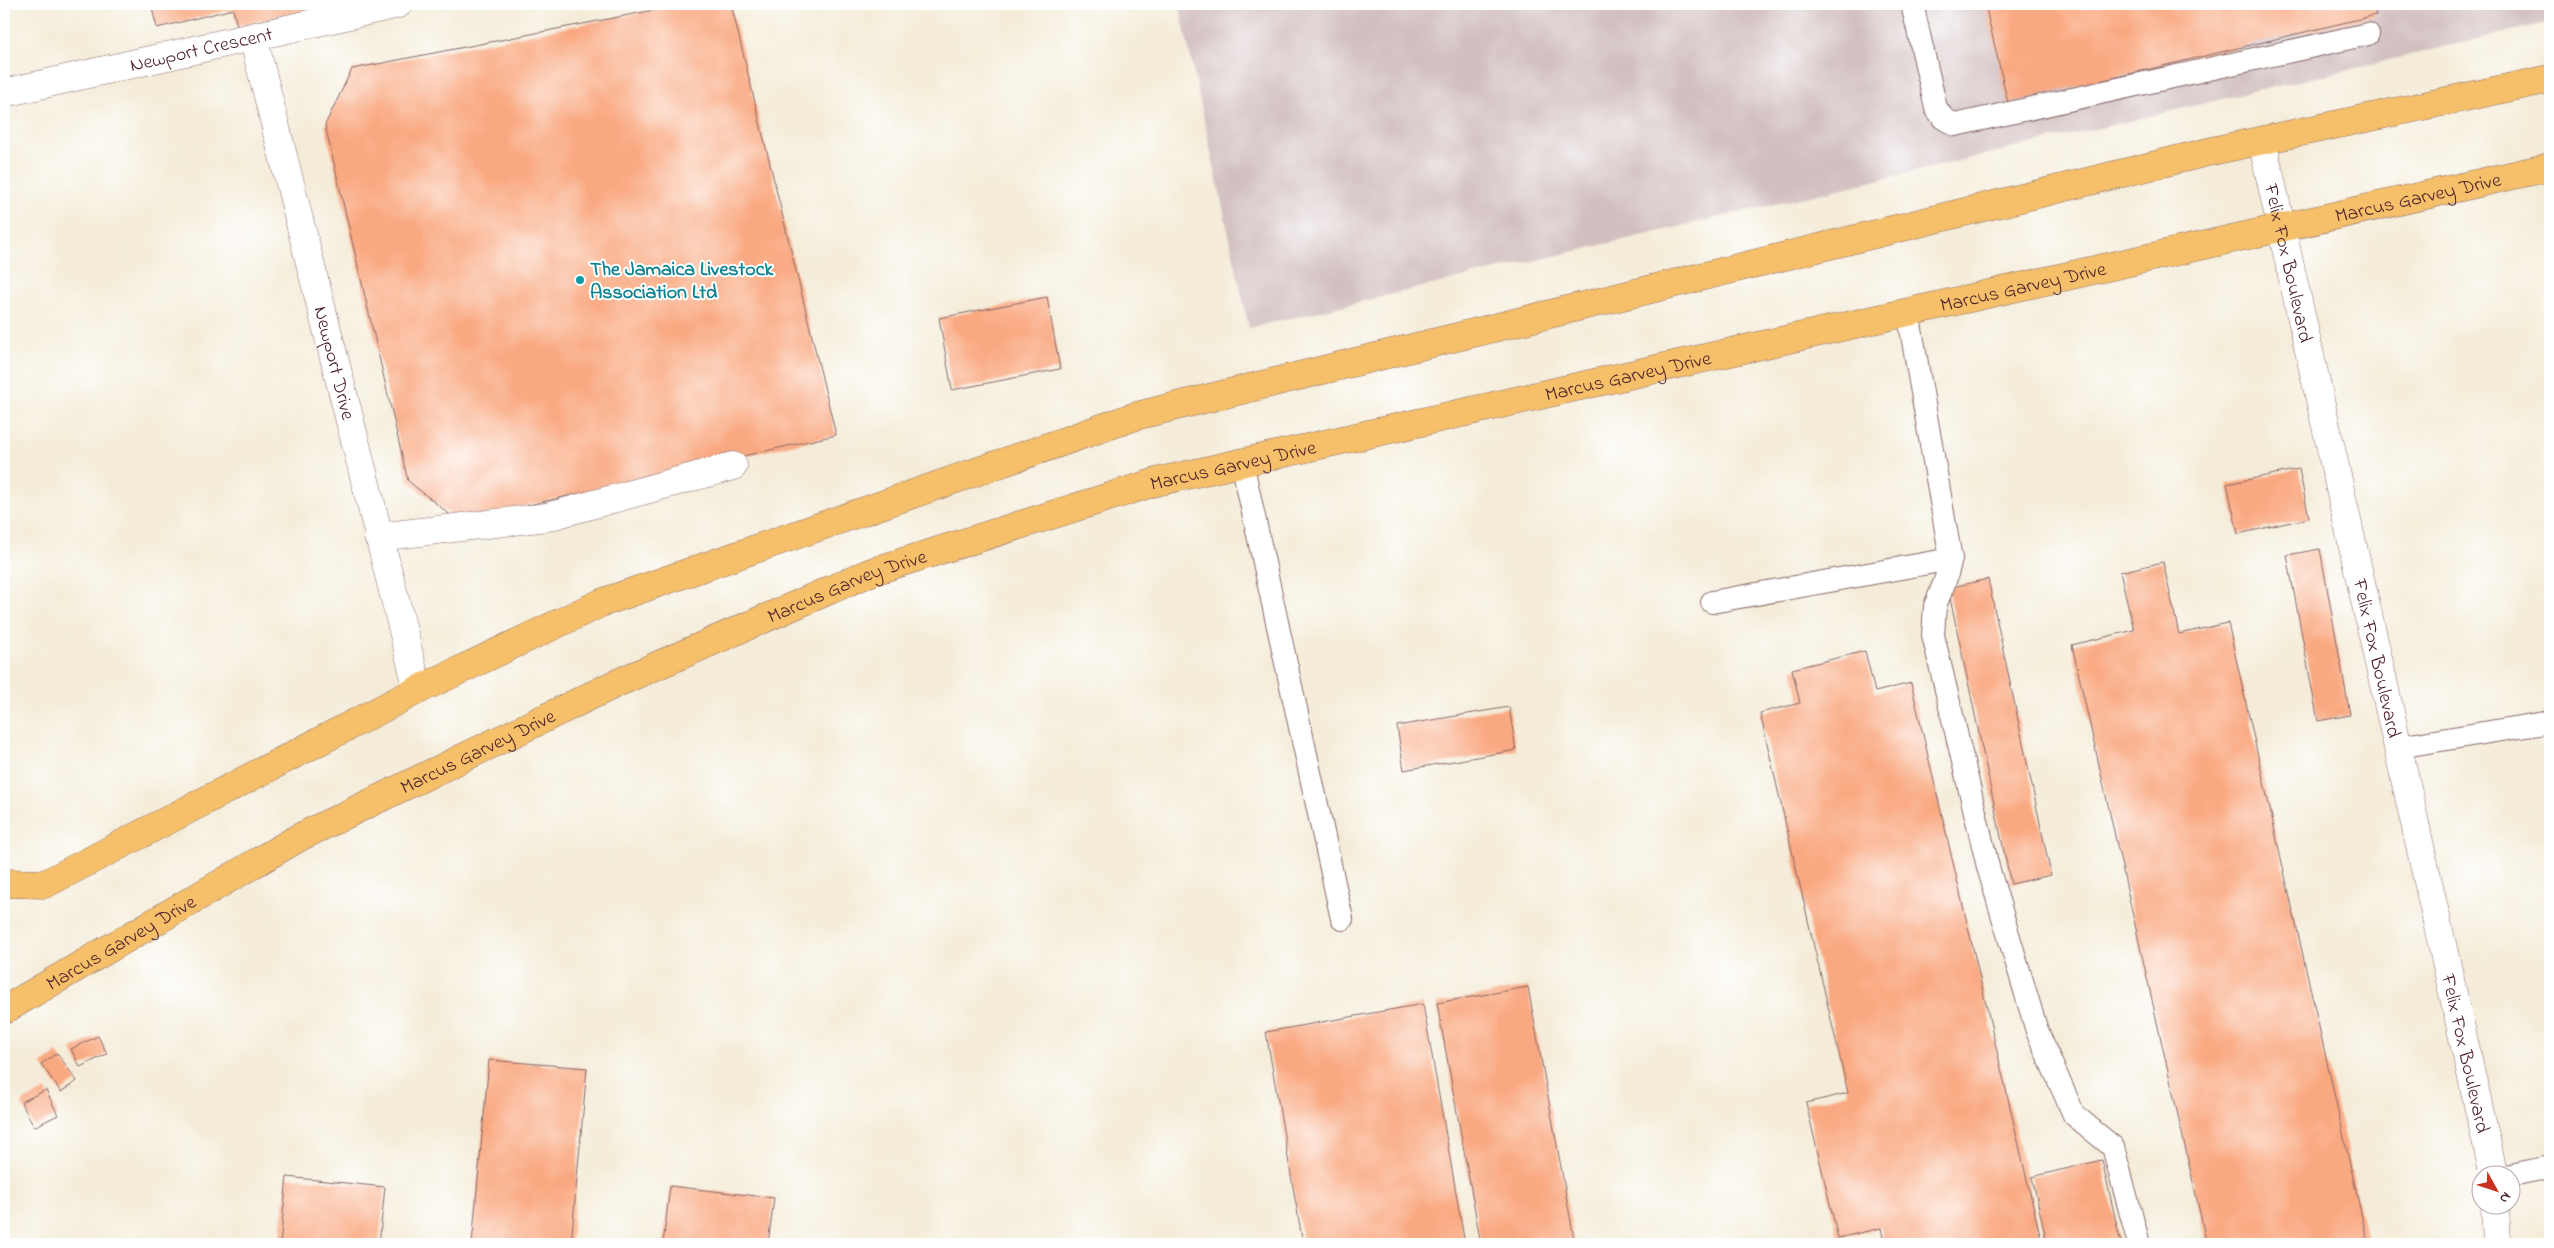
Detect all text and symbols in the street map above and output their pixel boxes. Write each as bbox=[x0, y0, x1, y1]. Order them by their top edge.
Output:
street label: Newport Crescent bbox=[127, 21, 276, 81]
street label: Marcus Garvey Drive bbox=[2333, 166, 2504, 232]
street label: Felix Fox Boulevard bbox=[2255, 180, 2319, 346]
place label: The Jamaica Livestock Association Ltd bbox=[590, 256, 775, 308]
street label: Marcus Garvey Drive bbox=[1938, 256, 2109, 321]
marker: The Jamaica Livestock Association Ltd bbox=[574, 274, 586, 286]
street label: Newport Drive bbox=[305, 303, 361, 423]
street label: Marcus Garvey Drive bbox=[1542, 345, 1714, 411]
street label: Marcus Garvey Drive bbox=[1147, 434, 1319, 500]
street label: Marcus Garvey Drive bbox=[763, 543, 931, 633]
street label: Felix Fox Boulevard bbox=[2343, 576, 2407, 741]
street label: Marcus Garvey Drive bbox=[396, 703, 561, 803]
street label: Marcus Garvey Drive bbox=[41, 889, 202, 999]
street label: Felix Fox Boulevard bbox=[2432, 971, 2496, 1136]
north arrow bbox=[2472, 1166, 2522, 1216]
text: N bbox=[2494, 1187, 2516, 1208]

